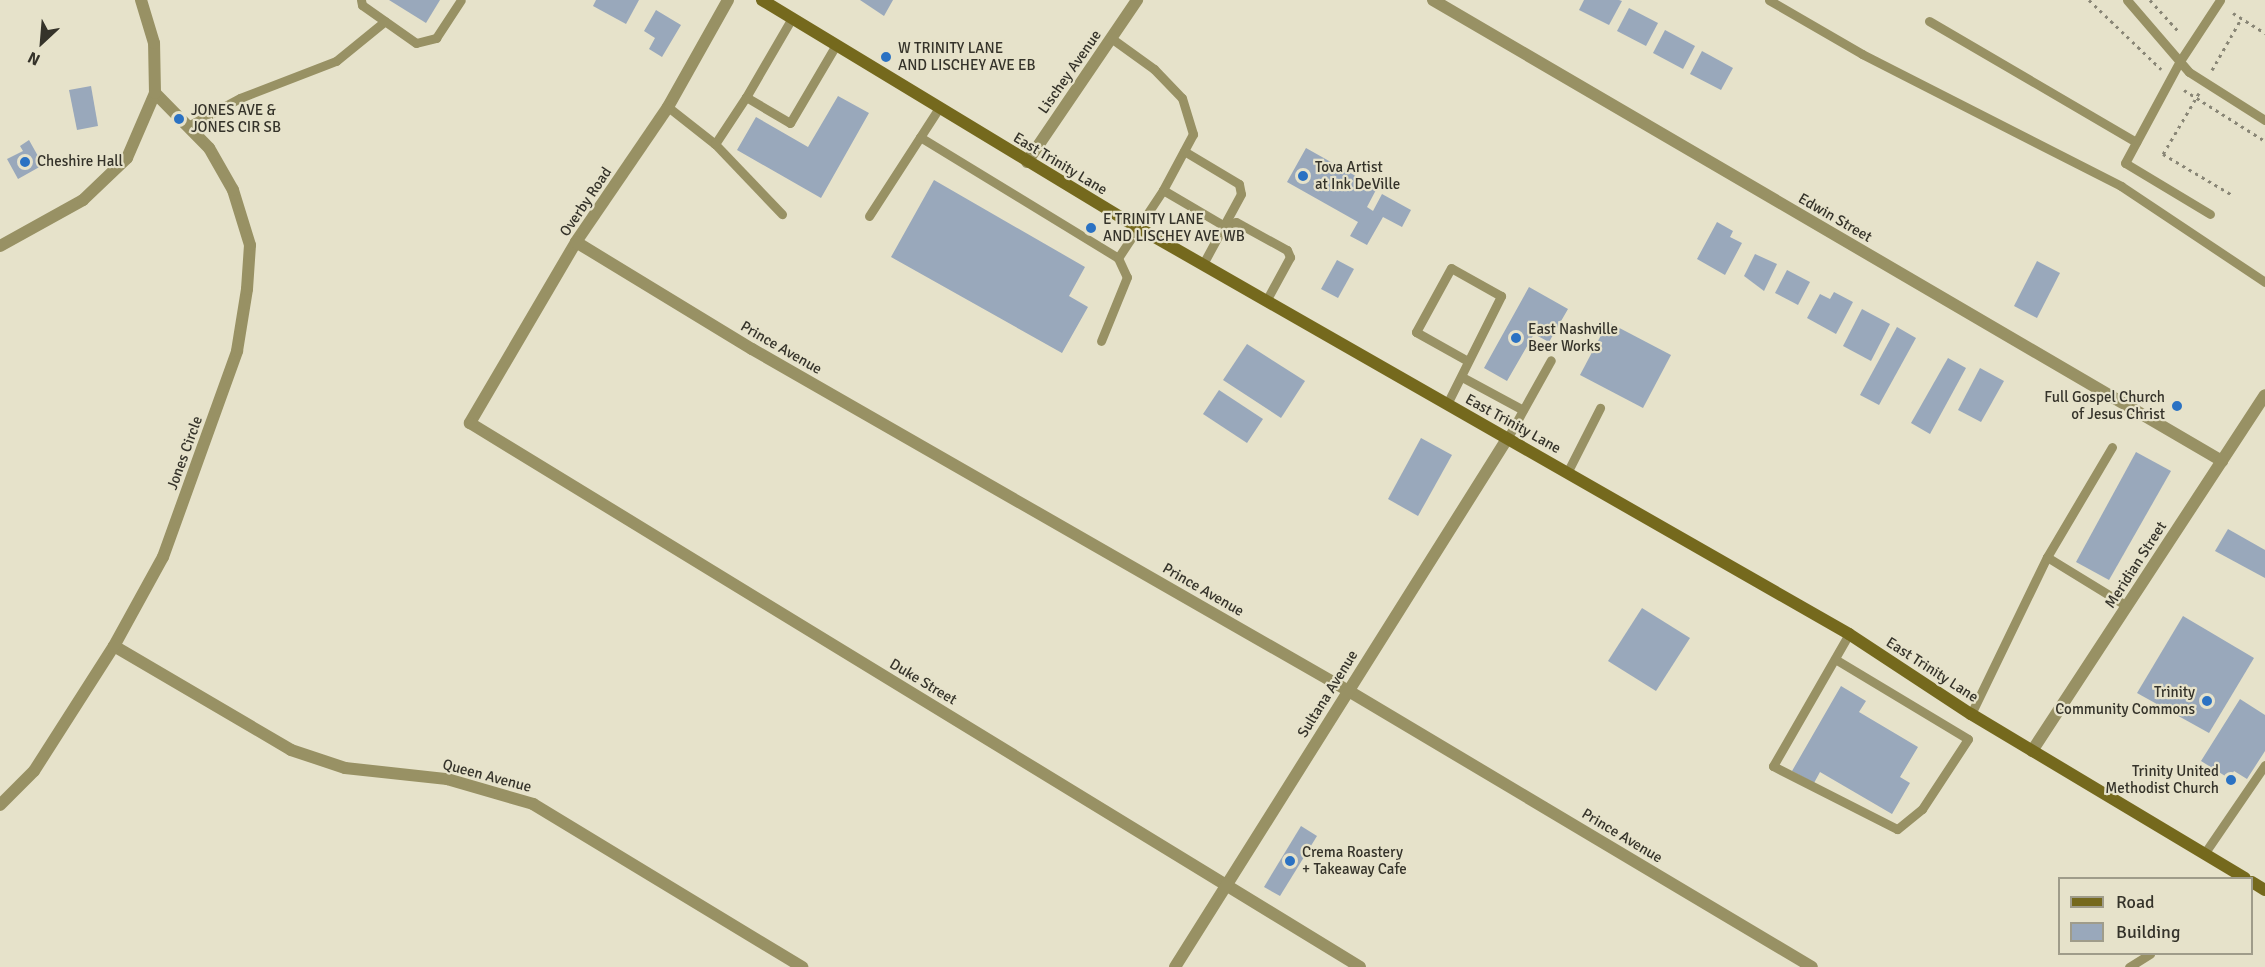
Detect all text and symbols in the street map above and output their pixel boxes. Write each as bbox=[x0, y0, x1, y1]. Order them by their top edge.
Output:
north arrow bbox=[12, 12, 72, 72]
street label: Lischey Avenue bbox=[1035, 27, 1105, 117]
place label: W TRINITY LANE AND LISCHEY AVE EB bbox=[898, 39, 1036, 74]
text: N bbox=[25, 47, 44, 70]
marker: W TRINITY LANE AND LISCHEY AVE EB bbox=[879, 50, 893, 64]
place label: JONES AVE & JONES CIR SB bbox=[191, 101, 281, 136]
marker: JONES AVE & JONES CIR SB bbox=[172, 112, 186, 126]
street label: East Trinity Lane bbox=[1010, 129, 1110, 199]
place label: Cheshire Hall bbox=[37, 153, 123, 171]
marker: Cheshire Hall bbox=[18, 155, 32, 169]
place label: Tova Artist at Ink DeVille bbox=[1315, 158, 1400, 193]
street label: Overby Road bbox=[556, 164, 616, 240]
marker: Tova Artist at Ink DeVille bbox=[1296, 169, 1310, 183]
street label: Edwin Street bbox=[1795, 190, 1875, 246]
place label: E TRINITY LANE AND LISCHEY AVE WB bbox=[1103, 210, 1245, 245]
marker: E TRINITY LANE AND LISCHEY AVE WB bbox=[1084, 221, 1098, 235]
street label: Prince Avenue bbox=[737, 317, 825, 379]
place label: East Nashville Beer Works bbox=[1528, 320, 1618, 355]
marker: East Nashville Beer Works bbox=[1509, 331, 1523, 345]
place label: Full Gospel Church of Jesus Christ bbox=[2044, 388, 2165, 423]
street label: East Trinity Lane bbox=[1462, 390, 1564, 458]
marker: Full Gospel Church of Jesus Christ bbox=[2170, 399, 2184, 413]
street label: Jones Circle bbox=[163, 414, 207, 492]
street label: Meridian Street bbox=[2101, 518, 2171, 612]
street label: Prince Avenue bbox=[1159, 559, 1247, 621]
street label: East Trinity Lane bbox=[1882, 633, 1982, 707]
street label: Sultana Avenue bbox=[1294, 647, 1362, 741]
street label: Duke Street bbox=[886, 655, 960, 709]
place label: Trinity Community Commons bbox=[2055, 683, 2195, 718]
marker: Trinity Community Commons bbox=[2200, 694, 2214, 708]
street label: Queen Avenue bbox=[441, 755, 533, 797]
place label: Trinity United Methodist Church bbox=[2105, 762, 2219, 797]
marker: Trinity United Methodist Church bbox=[2224, 773, 2238, 787]
street label: Prince Avenue bbox=[1578, 805, 1666, 867]
place label: Crema Roastery + Takeaway Cafe bbox=[1302, 843, 1407, 878]
marker: Crema Roastery + Takeaway Cafe bbox=[1283, 854, 1297, 868]
legend bbox=[2058, 877, 2253, 955]
text: Road bbox=[2116, 891, 2155, 913]
text: Building bbox=[2116, 921, 2180, 943]

